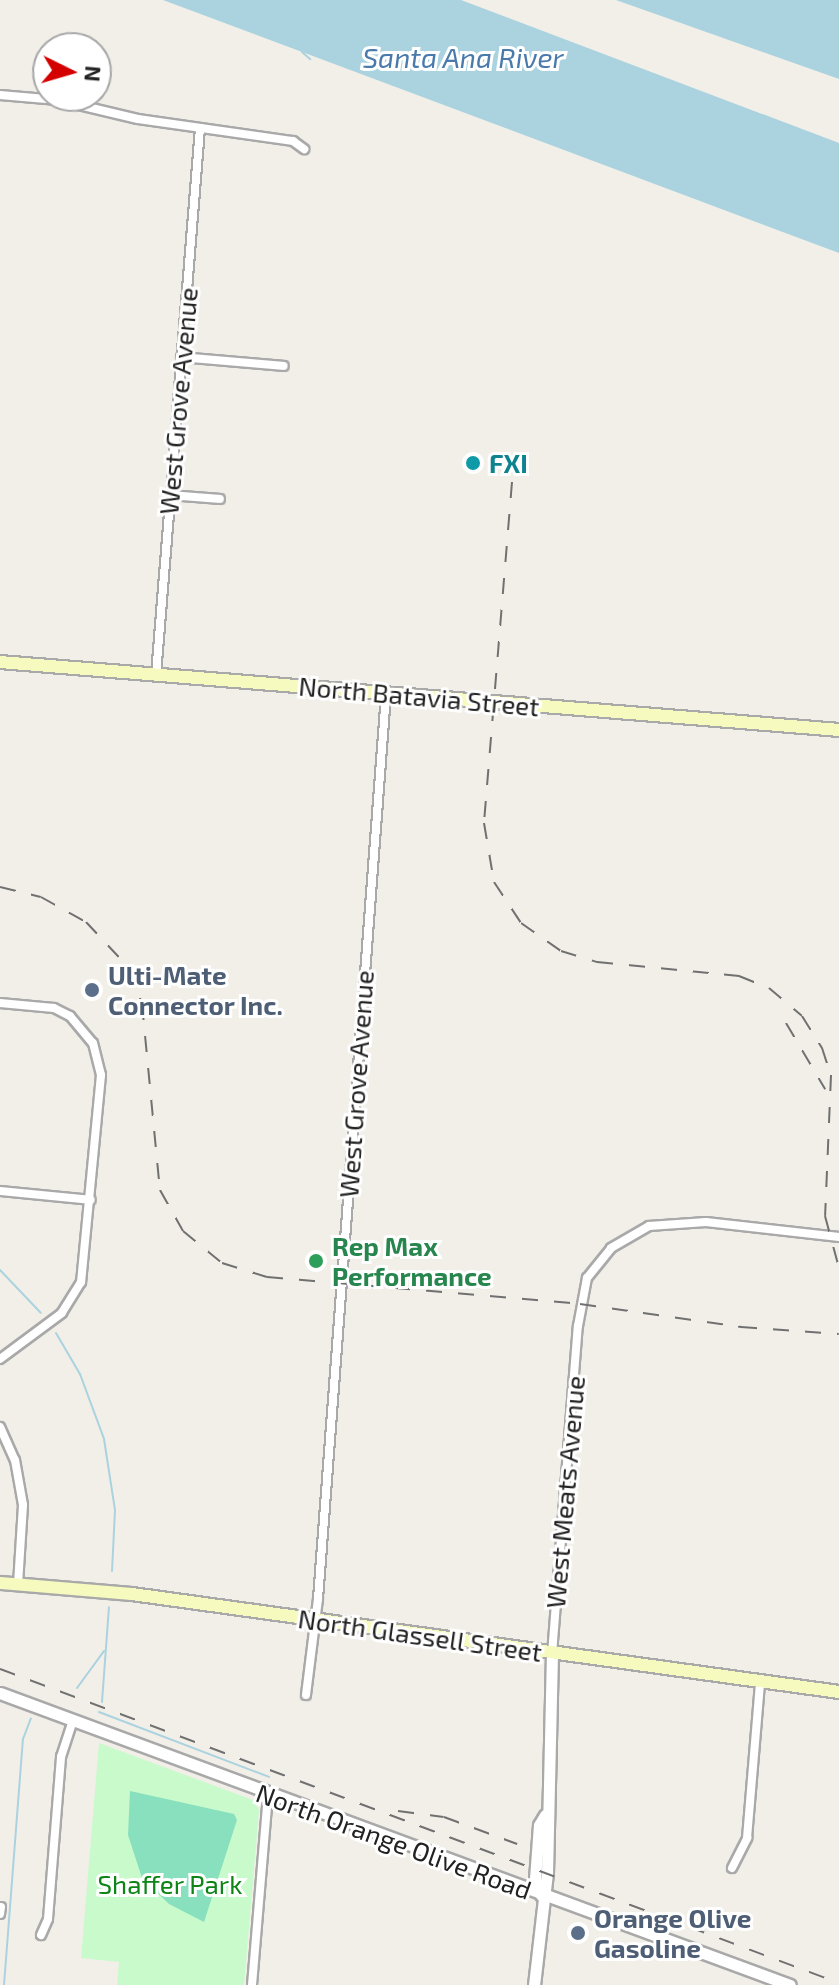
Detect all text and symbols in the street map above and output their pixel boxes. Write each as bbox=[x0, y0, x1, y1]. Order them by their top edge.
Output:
north arrow bbox=[32, 32, 112, 112]
water label: Santa Ana River bbox=[362, 40, 564, 74]
text: N bbox=[80, 65, 108, 83]
street label: West Grove Avenue bbox=[152, 286, 204, 516]
place label: FXI bbox=[489, 447, 528, 479]
marker: FXI bbox=[464, 454, 482, 472]
street label: North Batavia Street bbox=[297, 670, 541, 722]
place label: Ulti-Mate Connector Inc. bbox=[108, 959, 283, 1020]
street label: West Grove Avenue bbox=[332, 969, 380, 1199]
marker: Ulti-Mate Connector Inc. bbox=[83, 981, 101, 999]
place label: Rep Max Performance bbox=[332, 1230, 492, 1292]
marker: Rep Max Performance bbox=[307, 1252, 325, 1270]
street label: West Meats Avenue bbox=[539, 1374, 591, 1610]
street label: North Glassell Street bbox=[296, 1602, 544, 1668]
street label: North Orange Olive Road bbox=[252, 1777, 536, 1905]
park label: Shaffer Park bbox=[97, 1868, 243, 1900]
place label: Orange Olive Gasoline bbox=[594, 1902, 751, 1964]
marker: Orange Olive Gasoline bbox=[569, 1924, 587, 1942]

